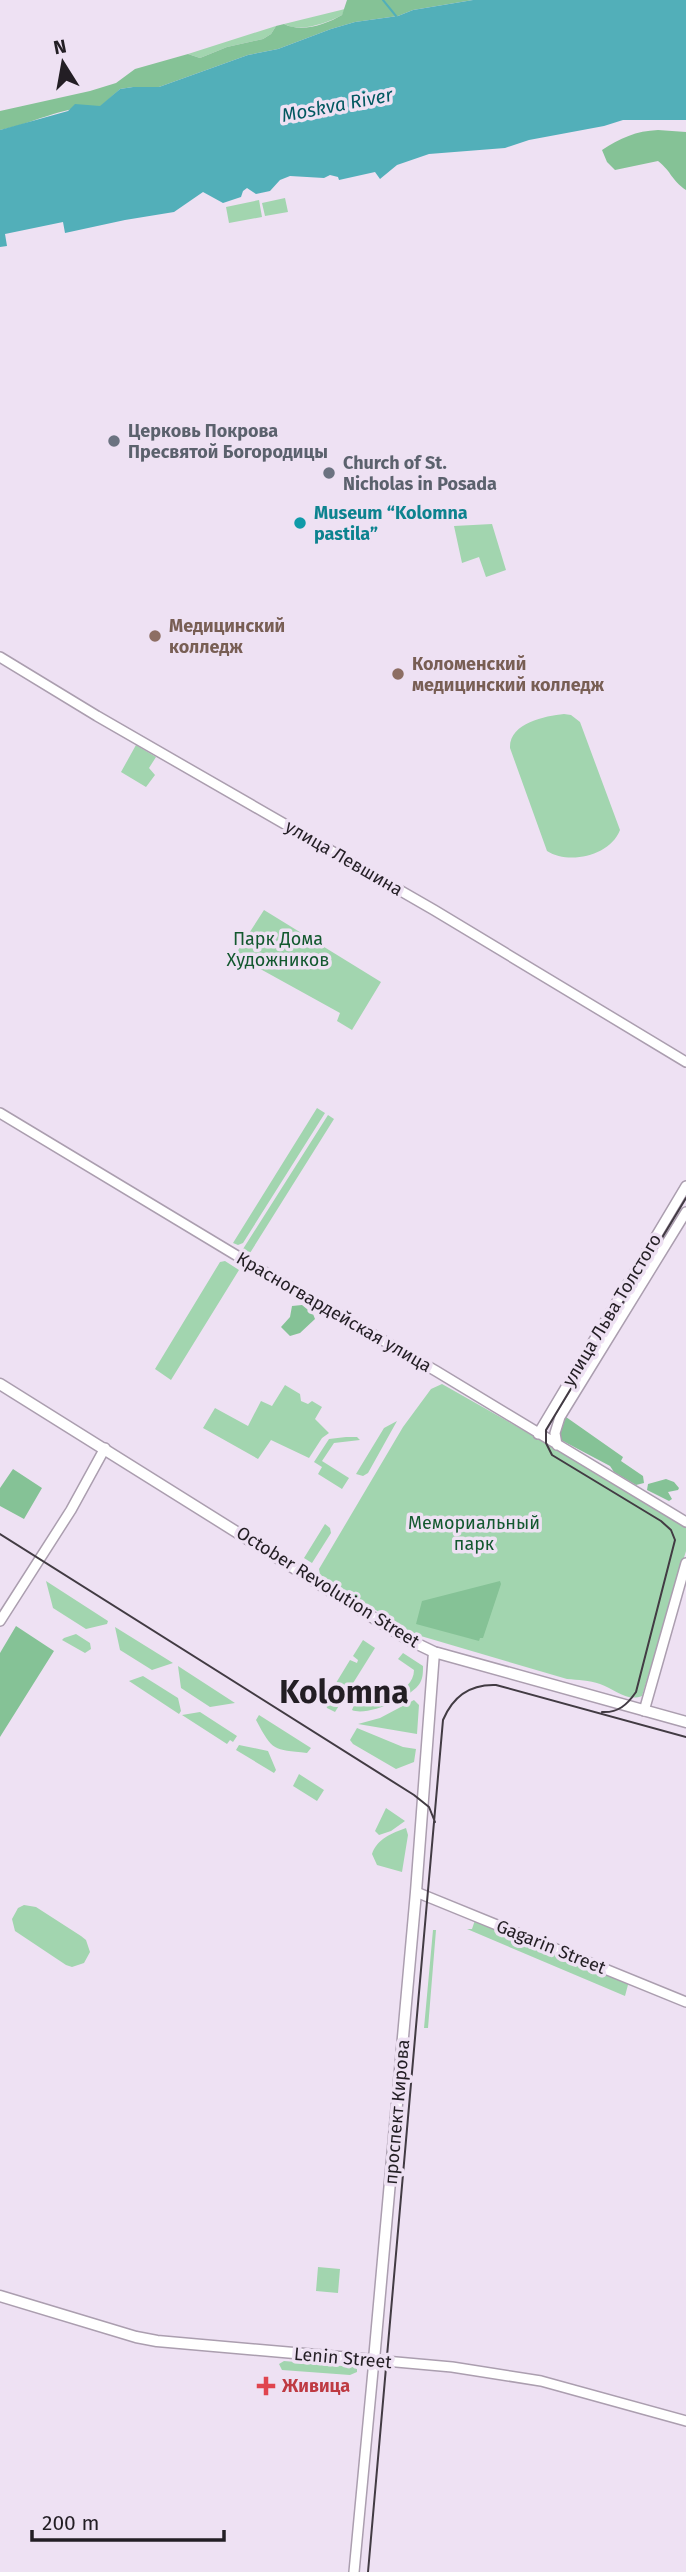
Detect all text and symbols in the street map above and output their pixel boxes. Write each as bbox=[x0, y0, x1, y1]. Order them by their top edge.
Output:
north arrow bbox=[28, 28, 98, 98]
text: N bbox=[51, 34, 68, 59]
water label: Moskva River bbox=[280, 83, 395, 127]
place label: Церковь Покрова Пресвятой Богородицы bbox=[128, 420, 328, 463]
marker: Церковь Покрова Пресвятой Богородицы bbox=[106, 433, 122, 449]
place label: Church of St. Nicholas in Posada bbox=[343, 452, 497, 495]
marker: Church of St. Nicholas in Posada bbox=[321, 465, 337, 481]
place label: Museum “Kolomna pastila” bbox=[314, 502, 468, 545]
marker: Museum “Kolomna pastila” bbox=[292, 515, 308, 531]
place label: Медицинский колледж bbox=[169, 615, 285, 658]
marker: Медицинский колледж bbox=[147, 628, 163, 644]
place label: Коломенский медицинский колледж bbox=[412, 653, 605, 696]
marker: Коломенский медицинский колледж bbox=[390, 666, 406, 682]
street label: улица Левшина bbox=[281, 815, 407, 901]
park label: Парк Дома Художников bbox=[227, 928, 329, 971]
street label: улица Льва Толстого bbox=[558, 1230, 666, 1390]
street label: Красногвардейская улица bbox=[233, 1247, 435, 1377]
park label: Мемориальный парк bbox=[408, 1512, 540, 1555]
street label: October Revolution Street bbox=[232, 1522, 424, 1653]
district label: Kolomna bbox=[279, 1673, 409, 1711]
street label: Gagarin Street bbox=[493, 1915, 609, 1979]
street label: проспект Кирова bbox=[380, 2039, 414, 2185]
street label: Lenin Street bbox=[293, 2343, 393, 2373]
place label: Живица bbox=[281, 2375, 350, 2397]
marker: Живица bbox=[256, 2376, 276, 2396]
scale bar bbox=[32, 2498, 224, 2542]
text: 200 m bbox=[42, 2510, 99, 2536]

